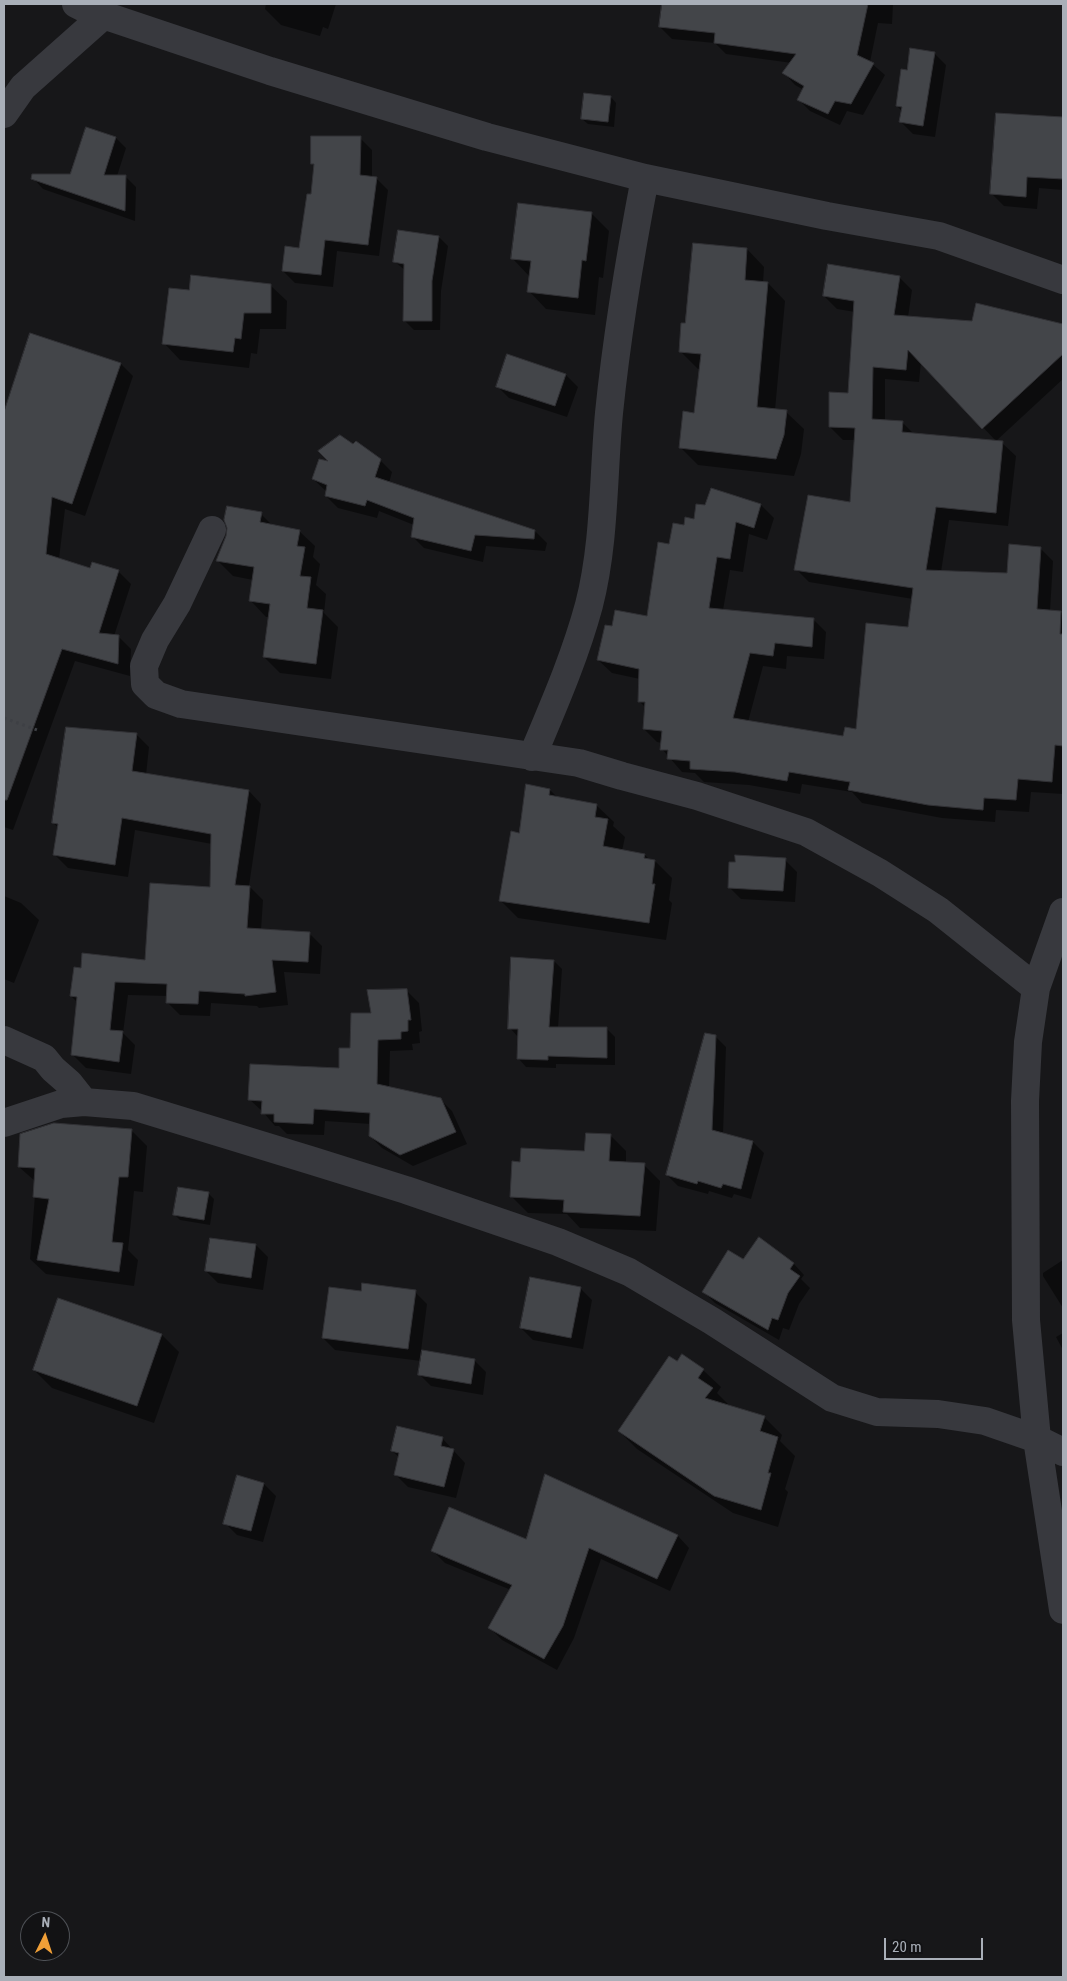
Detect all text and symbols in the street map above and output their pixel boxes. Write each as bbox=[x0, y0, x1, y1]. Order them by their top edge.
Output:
north arrow bbox=[20, 1911, 70, 1961]
text: N bbox=[41, 1914, 51, 1930]
scale bar bbox=[887, 1928, 986, 1960]
text: 20 m bbox=[892, 1938, 922, 1956]

